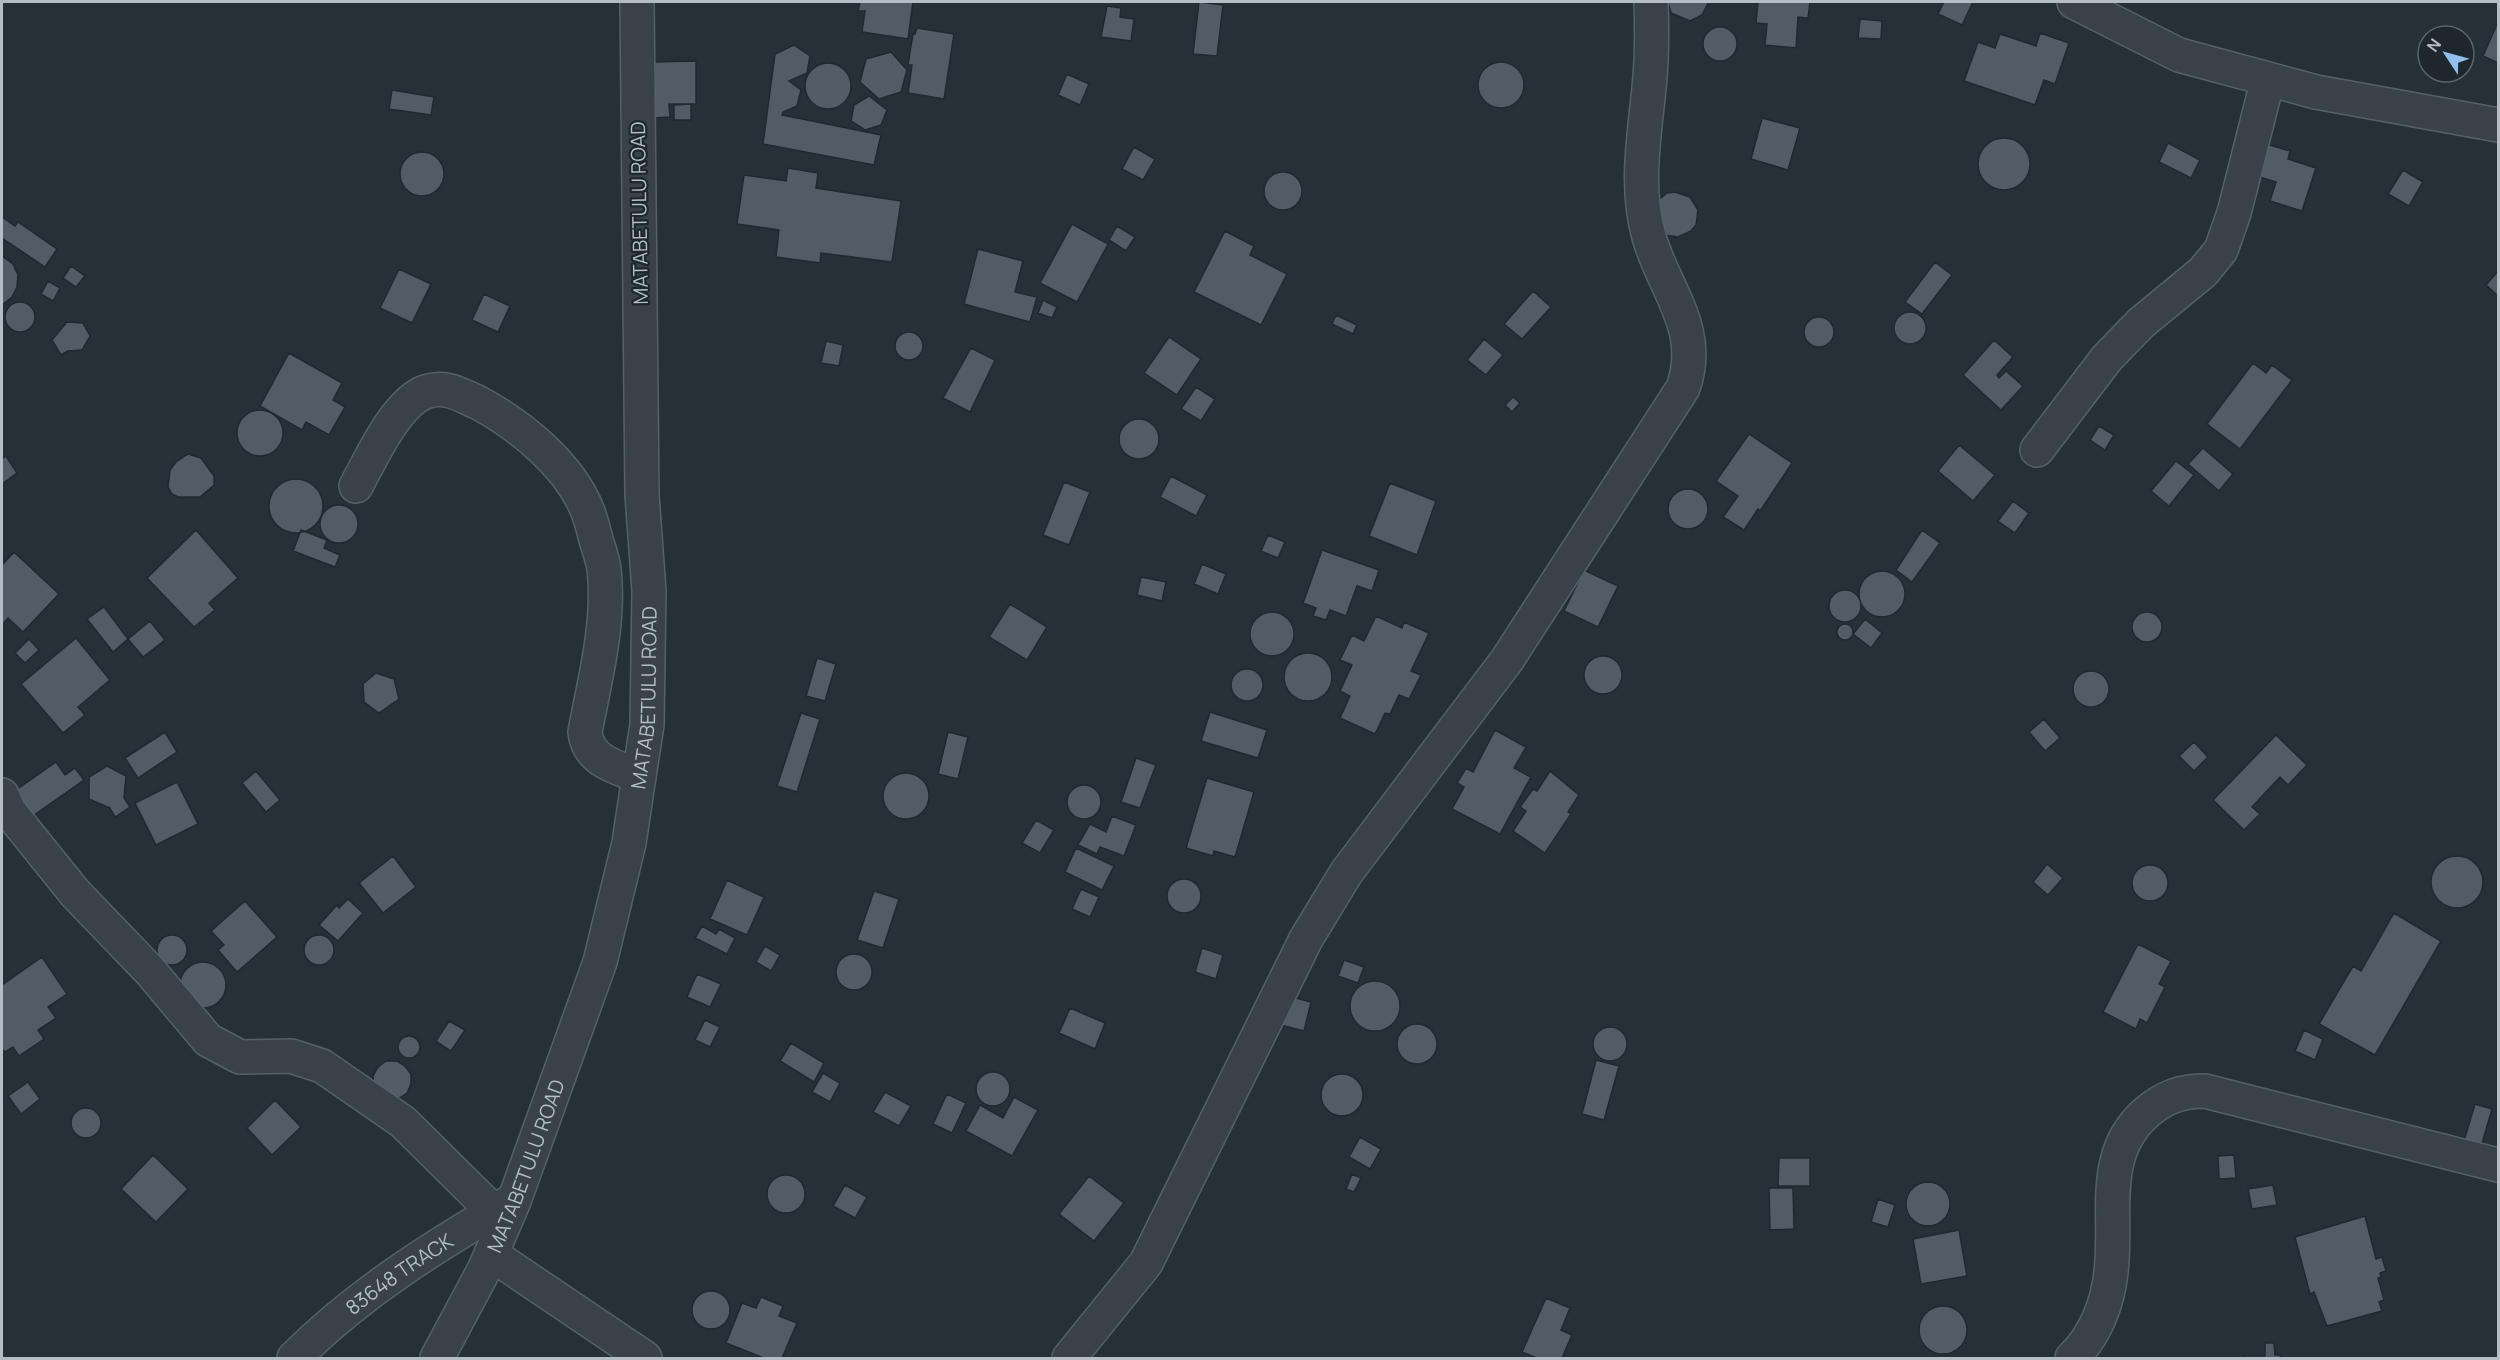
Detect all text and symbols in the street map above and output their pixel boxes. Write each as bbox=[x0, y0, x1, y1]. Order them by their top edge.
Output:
north arrow bbox=[2416, 24, 2476, 84]
text: N bbox=[2422, 34, 2446, 56]
street label: MATABETULU ROAD bbox=[624, 121, 654, 305]
street label: MATABETULU ROAD bbox=[624, 606, 662, 791]
street label: MATABETULU ROAD bbox=[480, 1075, 570, 1256]
street label: 83648 TRACK bbox=[339, 1226, 458, 1320]

